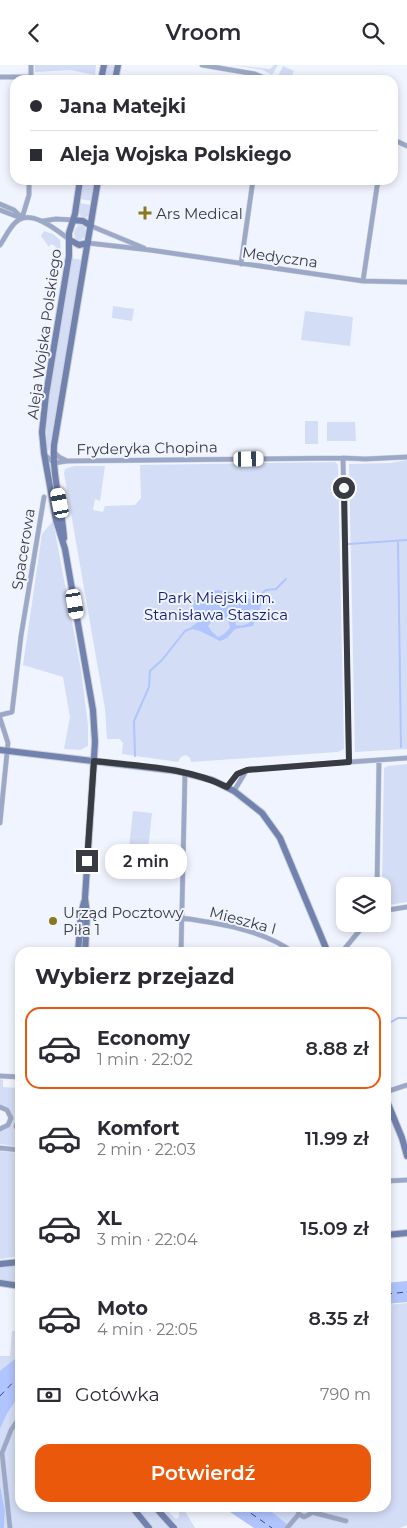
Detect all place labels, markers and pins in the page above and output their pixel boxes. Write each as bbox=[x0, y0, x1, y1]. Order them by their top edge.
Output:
place label: Ars Medical bbox=[156, 204, 243, 223]
marker: Ars Medical bbox=[138, 206, 152, 220]
place label: Urząd Pocztowy Piła 1 bbox=[63, 903, 185, 939]
marker: Urząd Pocztowy Piła 1 bbox=[47, 915, 59, 927]

